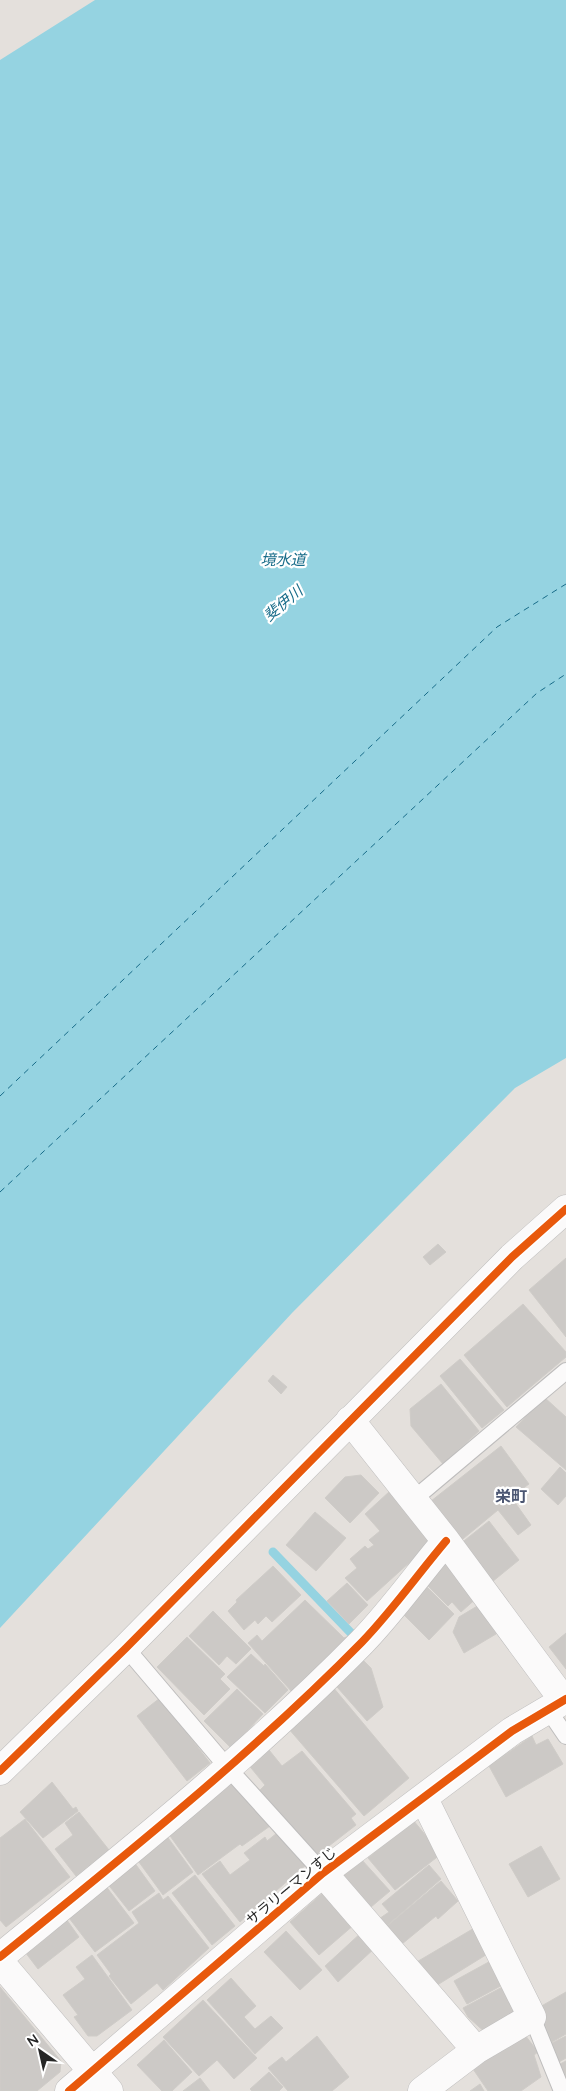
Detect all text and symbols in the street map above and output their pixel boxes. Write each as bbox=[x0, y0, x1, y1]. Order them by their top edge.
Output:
water label: 境水道 bbox=[260, 550, 307, 569]
water label: 斐伊川 bbox=[260, 580, 308, 625]
district label: 栄町 bbox=[495, 1486, 527, 1506]
street label: サラリーマンすじ bbox=[242, 1843, 340, 1929]
north arrow bbox=[15, 2026, 65, 2076]
text: N bbox=[23, 2030, 42, 2051]

